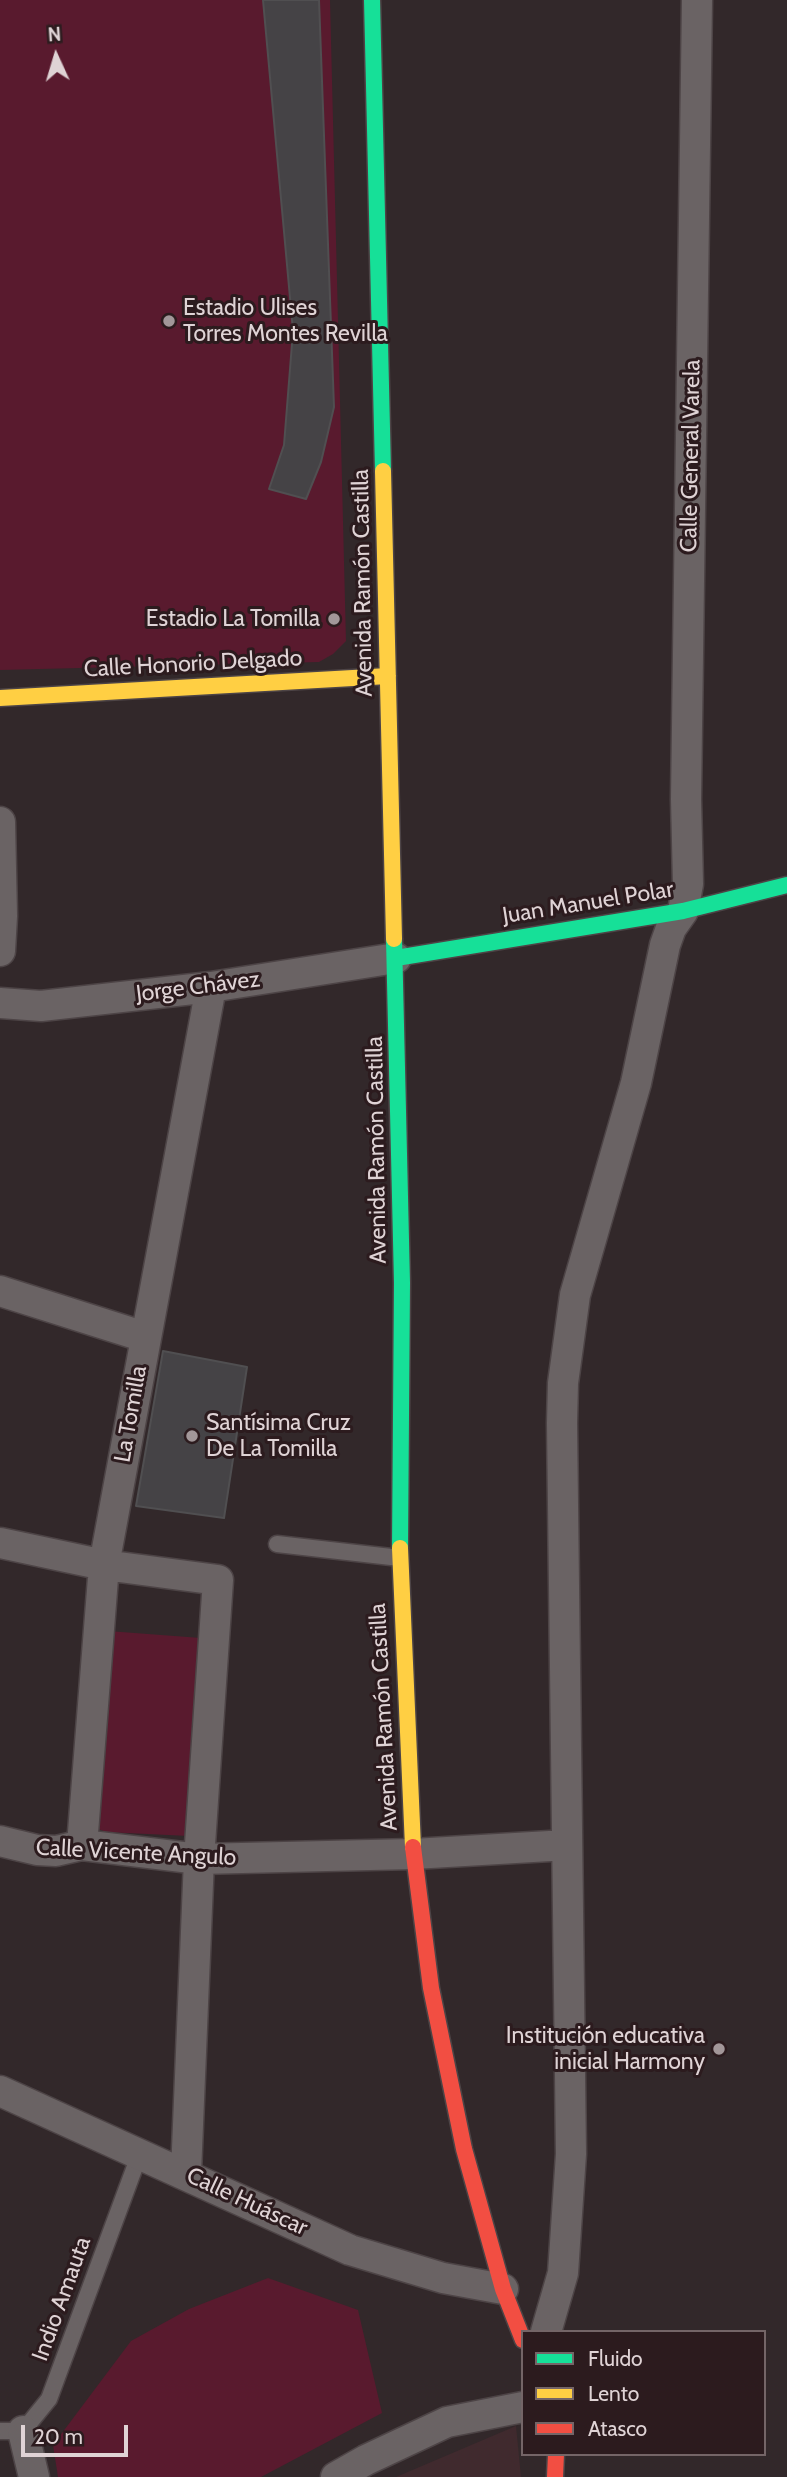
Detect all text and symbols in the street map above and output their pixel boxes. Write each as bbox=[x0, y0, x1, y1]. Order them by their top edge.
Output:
north arrow bbox=[21, 21, 91, 91]
text: N bbox=[47, 23, 62, 46]
place label: Estadio Ulises Torres Montes Revilla bbox=[183, 294, 388, 348]
marker: Estadio Ulises Torres Montes Revilla bbox=[161, 313, 177, 329]
street label: Calle General Varela bbox=[676, 359, 706, 553]
street label: Avenida Ramón Castilla bbox=[347, 469, 379, 697]
place label: Estadio La Tomilla bbox=[146, 605, 320, 633]
marker: Estadio La Tomilla bbox=[326, 611, 342, 627]
street label: Calle Honorio Delgado bbox=[83, 644, 303, 684]
street label: Juan Manuel Polar bbox=[500, 876, 676, 930]
street label: Jorge Chávez bbox=[134, 966, 262, 1008]
street label: Avenida Ramón Castilla bbox=[361, 1036, 393, 1264]
street label: La Tomilla bbox=[109, 1363, 153, 1465]
place label: Santísima Cruz De La Tomilla bbox=[206, 1409, 351, 1463]
marker: Santísima Cruz De La Tomilla bbox=[184, 1428, 200, 1444]
street label: Avenida Ramón Castilla bbox=[364, 1603, 404, 1831]
street label: Calle Vicente Angulo bbox=[35, 1834, 237, 1872]
place label: Institución educativa inicial Harmony bbox=[506, 2022, 705, 2076]
marker: Institución educativa inicial Harmony bbox=[711, 2041, 727, 2057]
street label: Calle Huáscar bbox=[182, 2162, 312, 2242]
street label: Indio Amauta bbox=[27, 2233, 97, 2365]
legend bbox=[521, 2330, 766, 2456]
text: Fluido bbox=[588, 2346, 643, 2371]
text: Lento bbox=[588, 2381, 639, 2406]
scale bar bbox=[24, 2410, 131, 2454]
text: Atasco bbox=[588, 2416, 647, 2441]
text: 20 m bbox=[34, 2424, 83, 2449]

